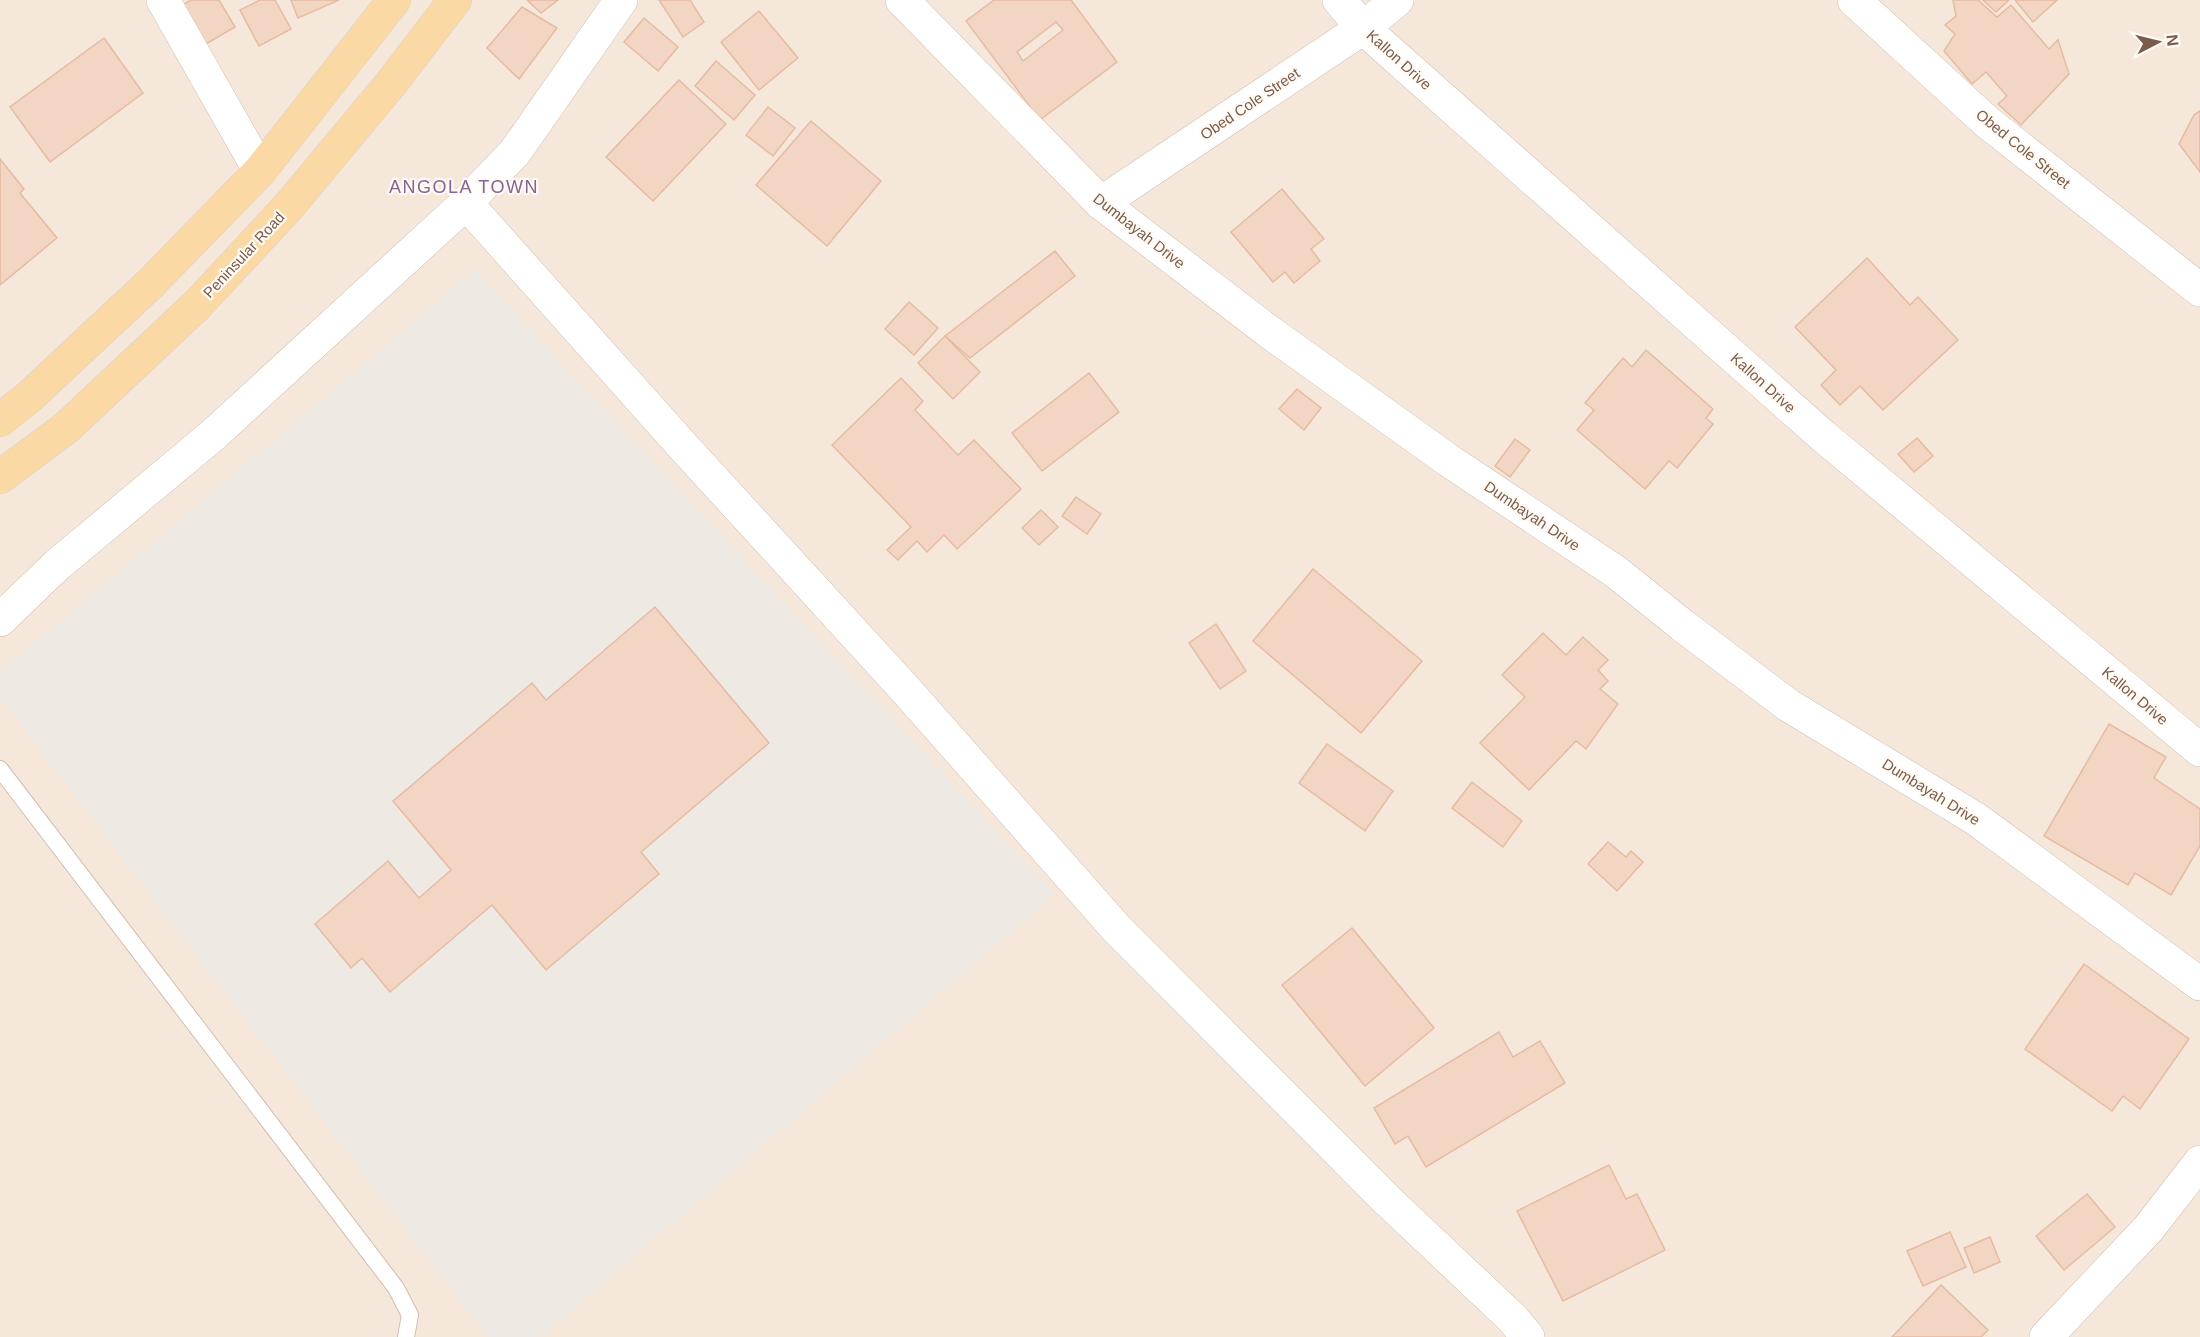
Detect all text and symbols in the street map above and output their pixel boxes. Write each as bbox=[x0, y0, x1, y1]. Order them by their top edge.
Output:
north arrow bbox=[2128, 12, 2188, 72]
street label: Kallon Drive bbox=[1364, 26, 1435, 93]
text: N bbox=[2163, 33, 2182, 47]
street label: Obed Cole Street bbox=[1197, 64, 1303, 143]
street label: Obed Cole Street bbox=[1973, 106, 2074, 192]
district label: ANGOLA TOWN bbox=[389, 177, 539, 197]
street label: Dumbayah Drive bbox=[1090, 190, 1189, 272]
street label: Peninsular Road bbox=[200, 208, 288, 301]
street label: Kallon Drive bbox=[1728, 349, 1799, 416]
street label: Dumbayah Drive bbox=[1481, 477, 1583, 554]
street label: Kallon Drive bbox=[2099, 663, 2172, 728]
street label: Dumbayah Drive bbox=[1879, 755, 1983, 828]

